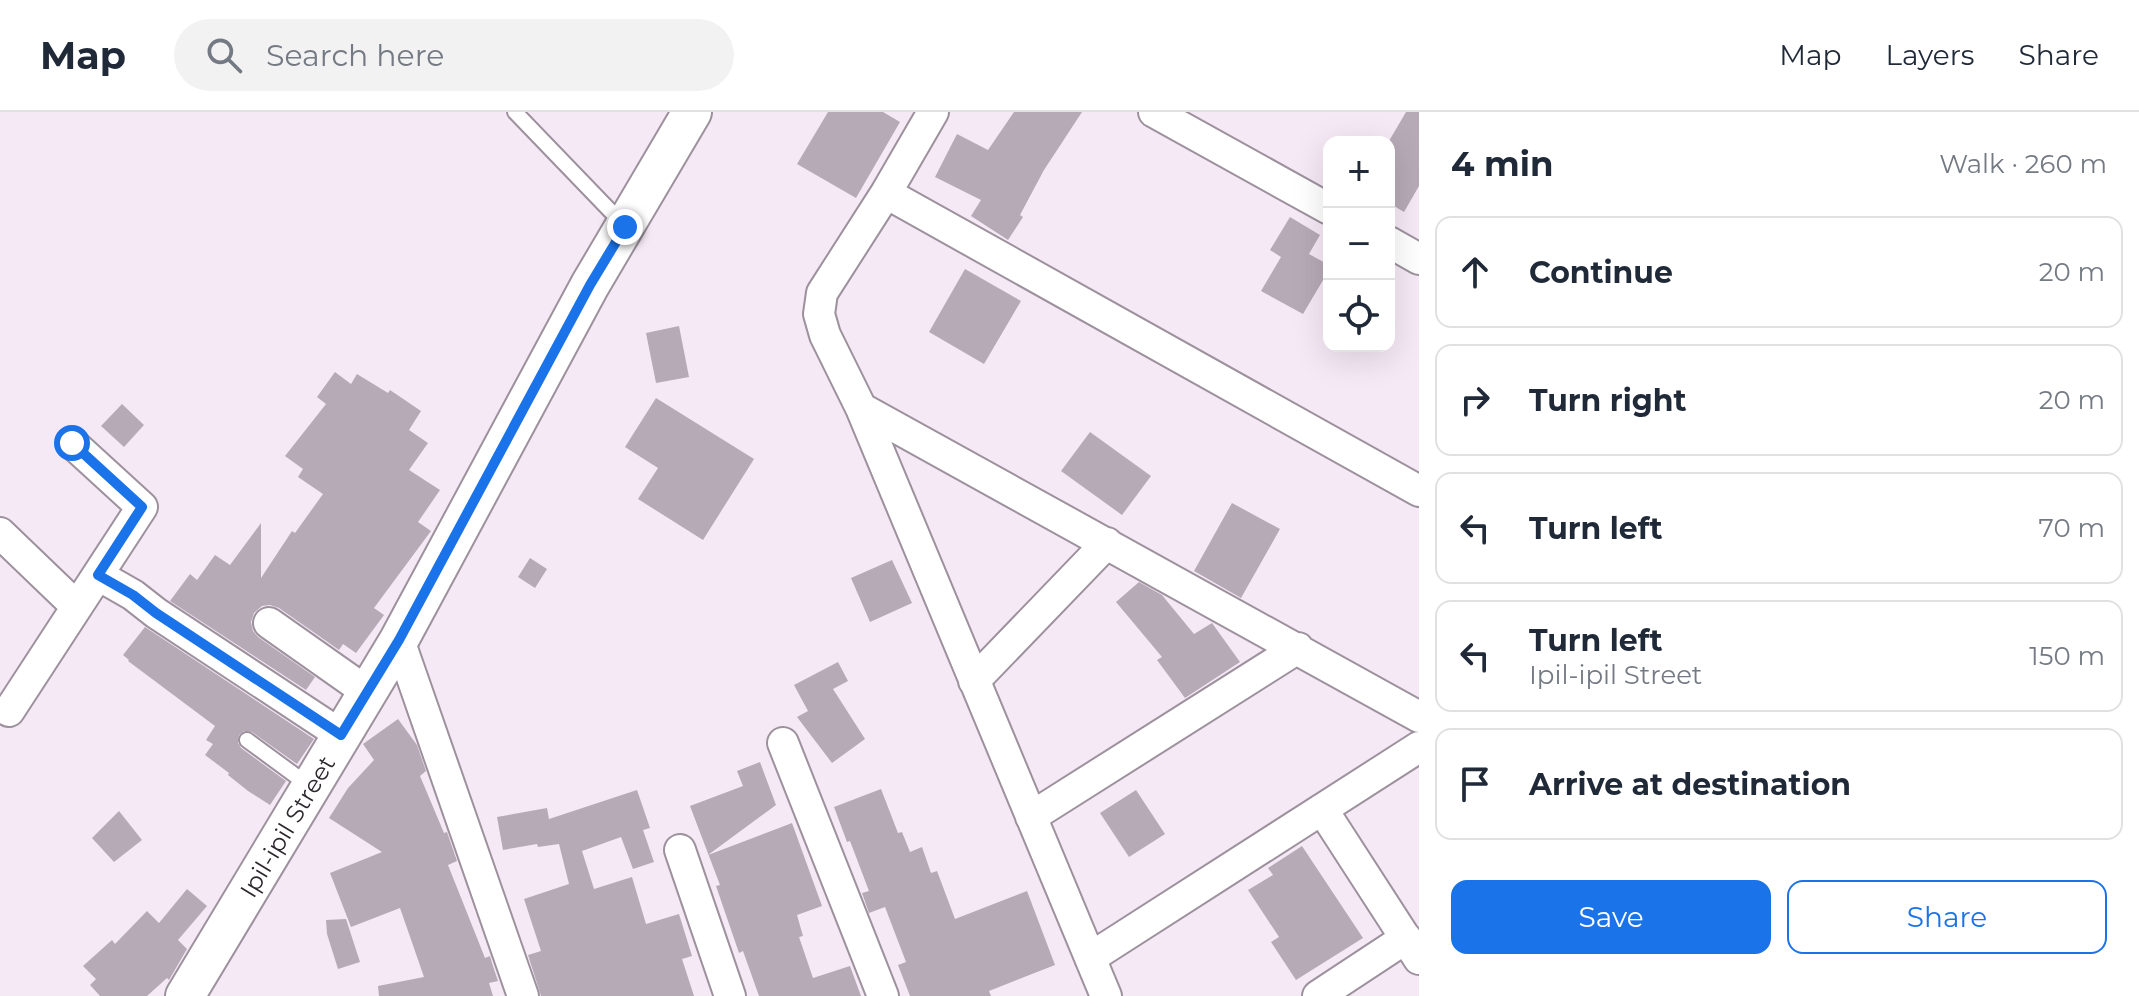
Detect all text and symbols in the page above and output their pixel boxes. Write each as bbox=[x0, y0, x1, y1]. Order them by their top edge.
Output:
search box bbox=[174, 19, 734, 91]
text: Map bbox=[40, 32, 126, 79]
icon: search bbox=[202, 33, 246, 77]
text: Search here bbox=[266, 37, 444, 74]
text: Map bbox=[1779, 38, 1842, 72]
text: Layers bbox=[1886, 38, 1975, 72]
text: Share bbox=[2019, 38, 2099, 72]
map controls bbox=[1323, 136, 1395, 352]
button: + bbox=[1323, 136, 1395, 208]
text: 4 min bbox=[1451, 143, 1553, 185]
text: Walk · 260 m bbox=[1939, 148, 2107, 180]
button: − bbox=[1323, 208, 1395, 280]
route end bbox=[607, 209, 643, 245]
icon: ahead bbox=[1453, 250, 1497, 294]
text: Continue bbox=[1529, 254, 1673, 291]
text: 20 m bbox=[2039, 256, 2105, 288]
button: locate bbox=[1323, 280, 1395, 352]
icon: right bbox=[1453, 378, 1497, 422]
text: Turn right bbox=[1529, 382, 1686, 419]
text: 20 m bbox=[2039, 384, 2105, 416]
route start bbox=[54, 425, 90, 461]
icon: left bbox=[1453, 506, 1497, 550]
text: Turn left bbox=[1529, 510, 1662, 547]
text: 70 m bbox=[2039, 512, 2105, 544]
text: Turn left bbox=[1529, 622, 1662, 659]
icon: left bbox=[1453, 634, 1497, 678]
text: 150 m bbox=[2029, 640, 2105, 672]
text: Ipil-ipil Street bbox=[1529, 659, 1702, 691]
street label: Ipil-ipil Street bbox=[233, 750, 341, 902]
icon: arrive bbox=[1453, 762, 1497, 806]
text: Arrive at destination bbox=[1529, 766, 1851, 803]
button: Save bbox=[1451, 880, 1771, 954]
button: Share bbox=[1787, 880, 2107, 954]

